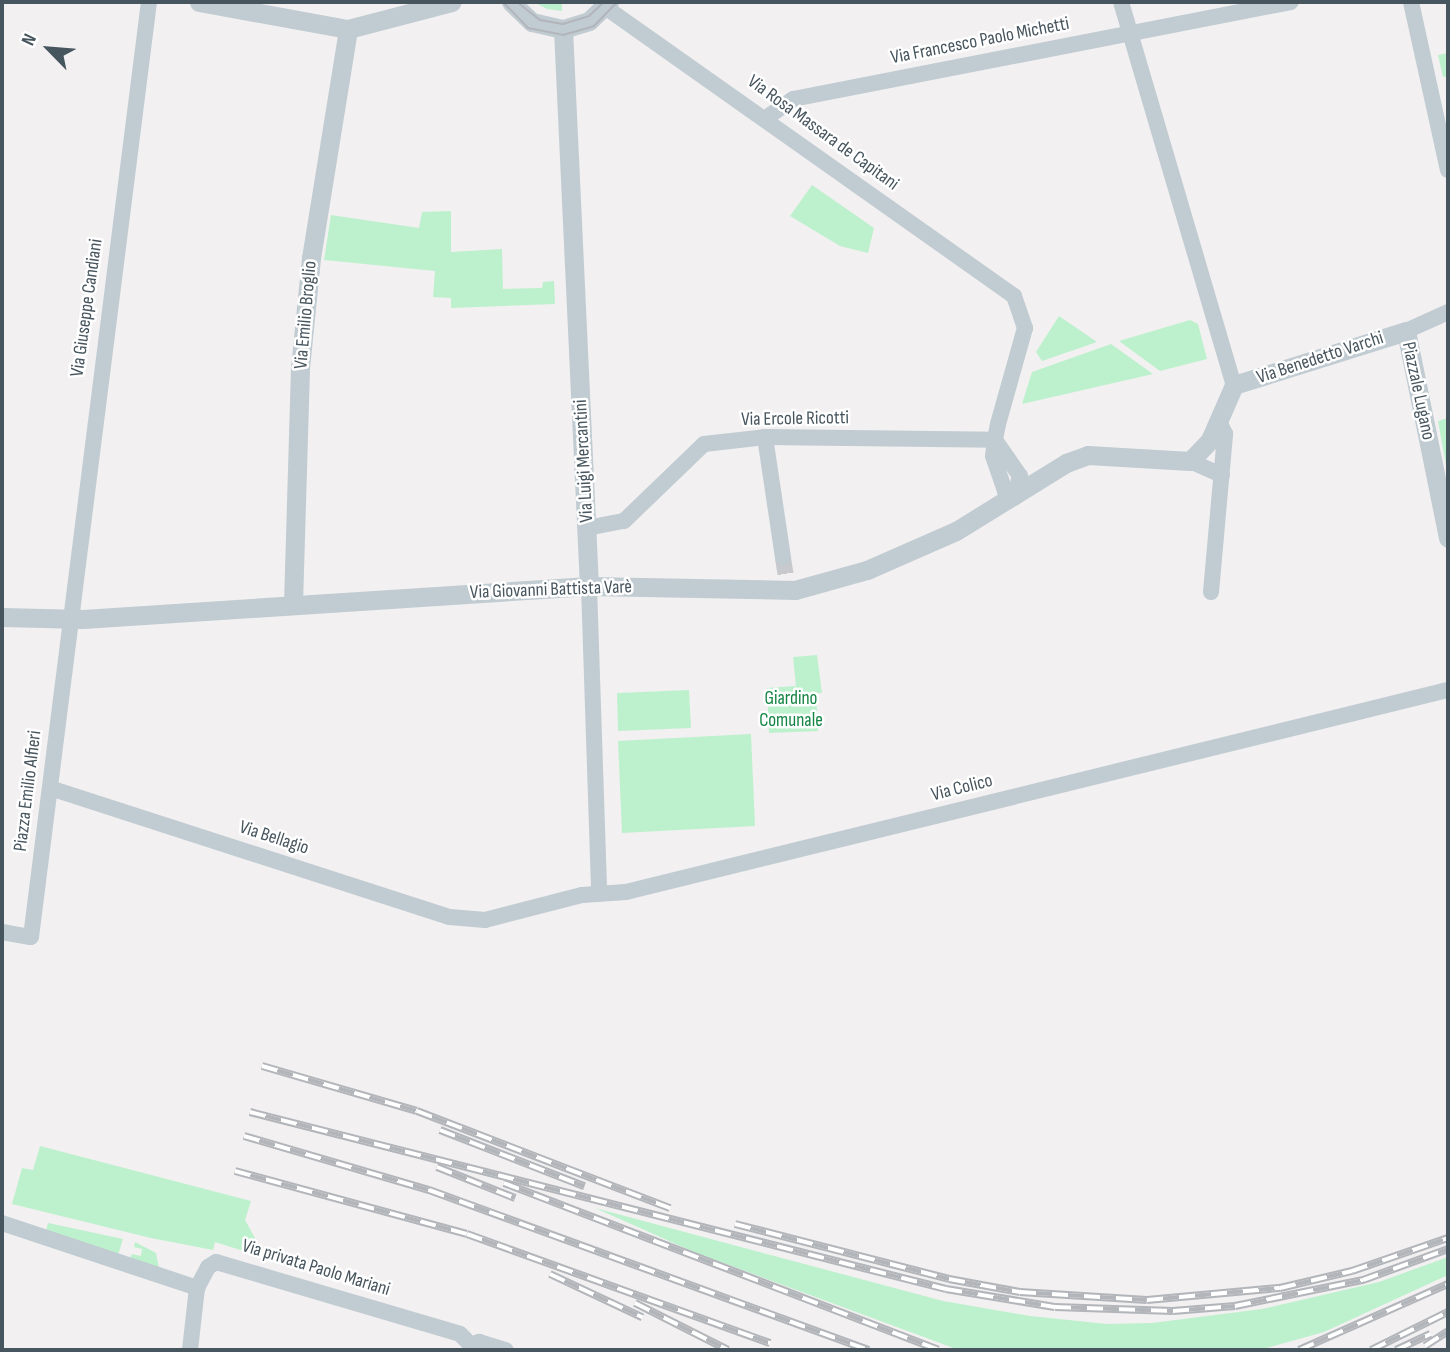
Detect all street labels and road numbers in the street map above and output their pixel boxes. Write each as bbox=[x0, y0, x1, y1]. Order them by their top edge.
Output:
street label: Via Francesco Paolo Michetti bbox=[889, 13, 1071, 69]
street label: Via Rosa Massara de Capitani bbox=[743, 70, 903, 196]
street label: Via Giuseppe Candiani bbox=[66, 238, 108, 378]
street label: Via Emilio Broglio bbox=[290, 260, 322, 370]
street label: Via Benedetto Varchi bbox=[1254, 327, 1386, 389]
street label: Piazzale Lugano bbox=[1396, 340, 1440, 442]
street label: Via Luigi Mercantini bbox=[569, 399, 599, 523]
street label: Via Ercole Ricotti bbox=[741, 407, 849, 431]
street label: Via Giovanni Battista Varè bbox=[470, 576, 632, 604]
street label: Piazza Emilio Alfieri bbox=[9, 729, 47, 853]
street label: Via Colico bbox=[929, 769, 995, 807]
street label: Via Bellagio bbox=[236, 816, 312, 860]
street label: Via privata Paolo Mariani bbox=[239, 1235, 393, 1301]

